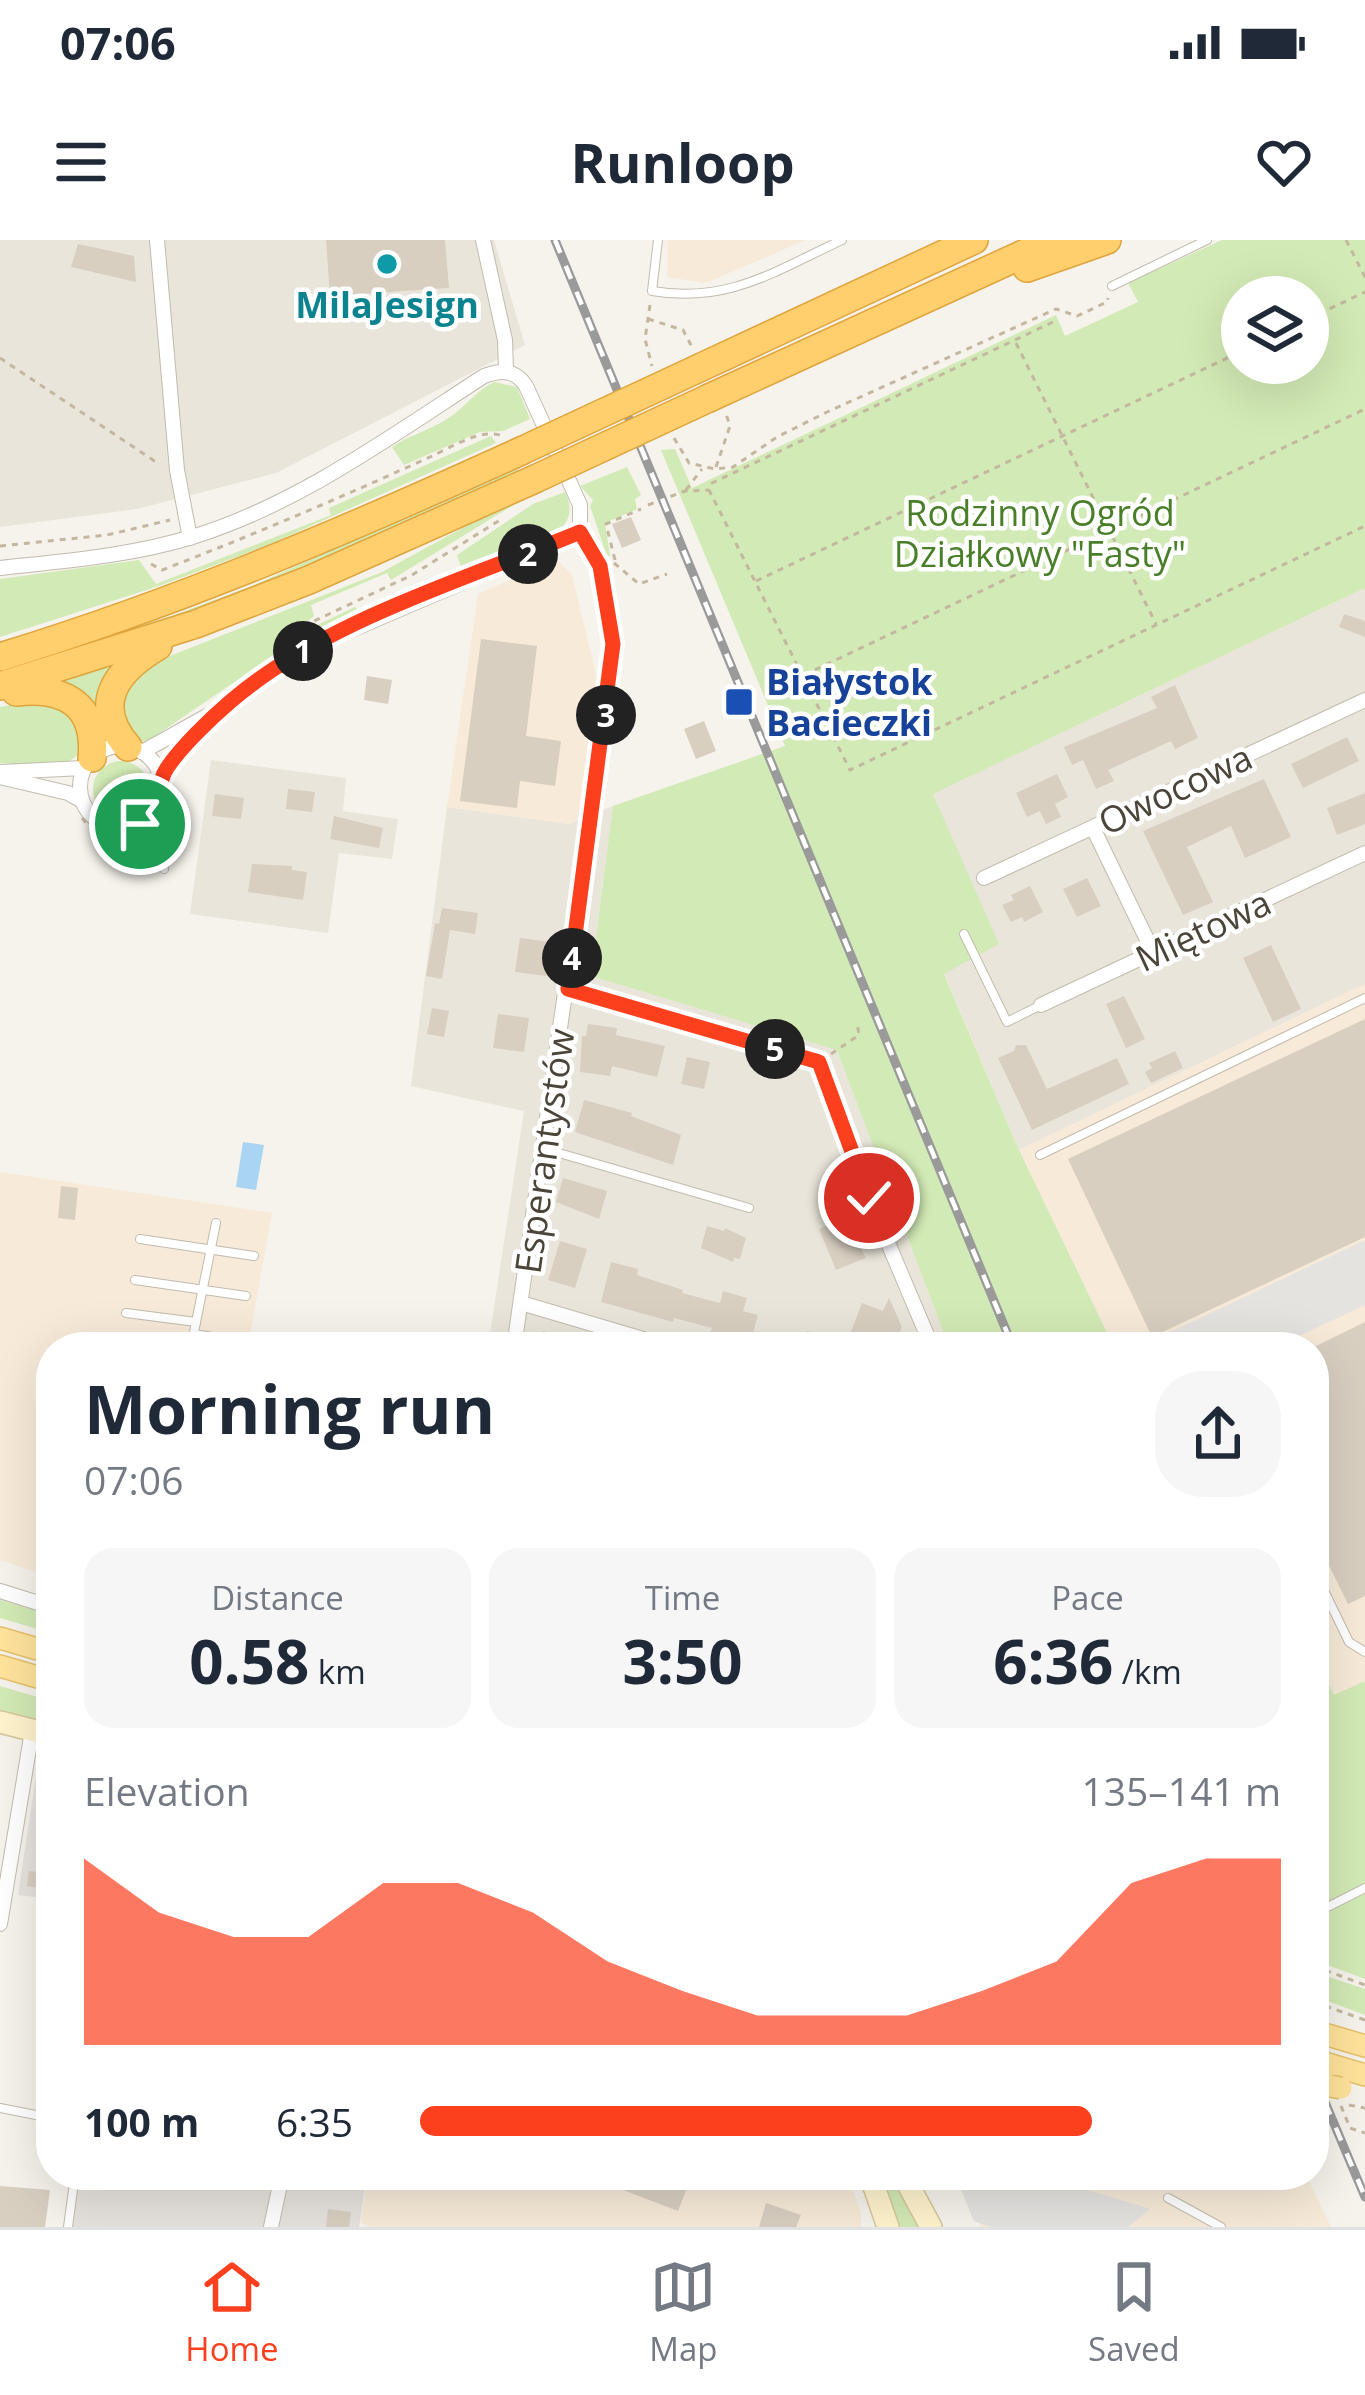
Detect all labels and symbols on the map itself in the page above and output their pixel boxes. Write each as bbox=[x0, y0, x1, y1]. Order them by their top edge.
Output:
marker: MilaJesign bbox=[374, 251, 400, 277]
place label: MilaJesign bbox=[295, 280, 479, 329]
park label: Rodzinny Ogród Działkowy "Fasty" bbox=[894, 488, 1186, 578]
pin: 2 bbox=[498, 524, 558, 584]
pin: 1 bbox=[273, 621, 333, 681]
place label: Białystok Bacieczki bbox=[766, 657, 933, 747]
pin: 3 bbox=[576, 685, 636, 745]
marker: Białystok Bacieczki bbox=[723, 686, 755, 718]
street label: Owocowa bbox=[1090, 732, 1260, 846]
pin bbox=[89, 773, 191, 875]
street label: Miętowa bbox=[1127, 877, 1279, 983]
pin: 4 bbox=[542, 928, 602, 988]
pin: 5 bbox=[745, 1019, 805, 1079]
street label: Esperantystów bbox=[503, 1025, 585, 1277]
pin bbox=[818, 1147, 920, 1249]

